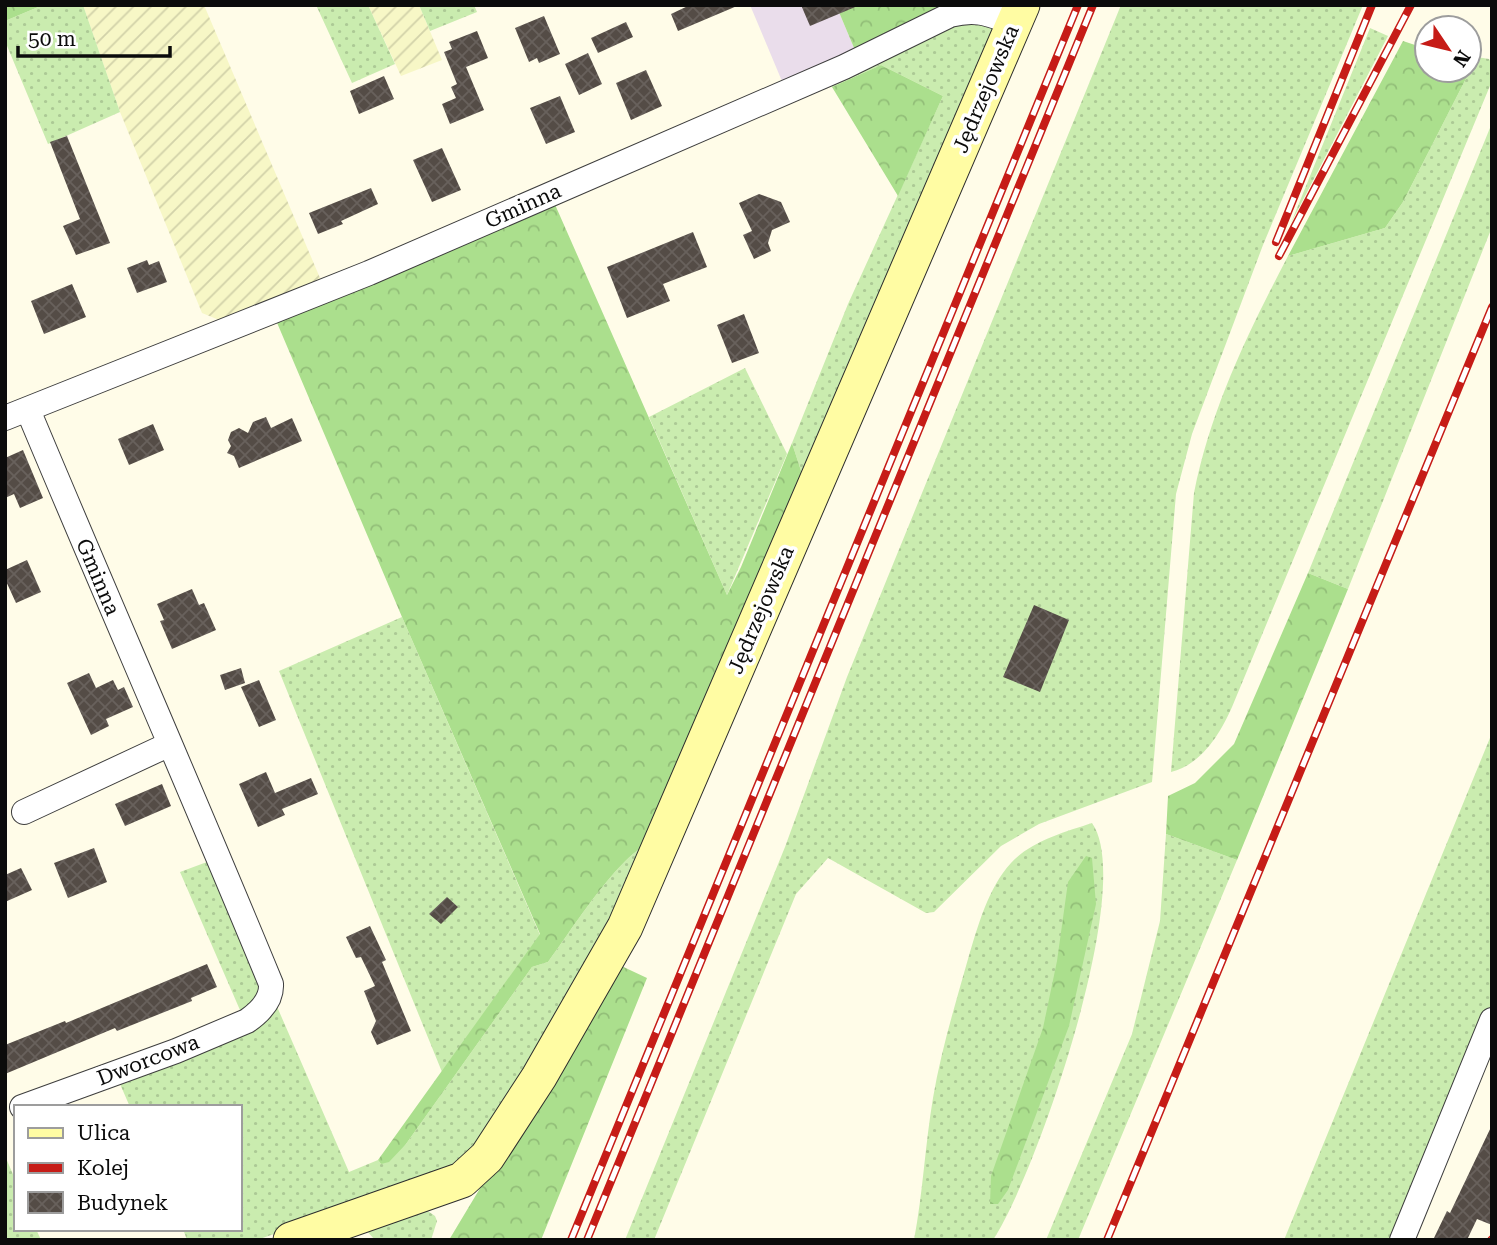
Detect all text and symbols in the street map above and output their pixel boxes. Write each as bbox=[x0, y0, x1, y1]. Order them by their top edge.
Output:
scale bar bbox=[18, 14, 170, 58]
north arrow bbox=[1413, 14, 1483, 84]
street label: Jędrzejowska bbox=[948, 21, 1024, 157]
text: 50 m bbox=[28, 27, 76, 51]
text: N bbox=[1448, 46, 1475, 71]
street label: Gminna bbox=[481, 178, 565, 233]
street label: Gminna bbox=[71, 535, 125, 619]
street label: Jędrzejowska bbox=[723, 542, 799, 678]
street label: Dworcowa bbox=[94, 1029, 203, 1090]
legend bbox=[14, 1105, 242, 1231]
text: Ulica bbox=[77, 1121, 131, 1145]
text: Kolej bbox=[77, 1156, 129, 1180]
text: Budynek bbox=[77, 1191, 168, 1215]

